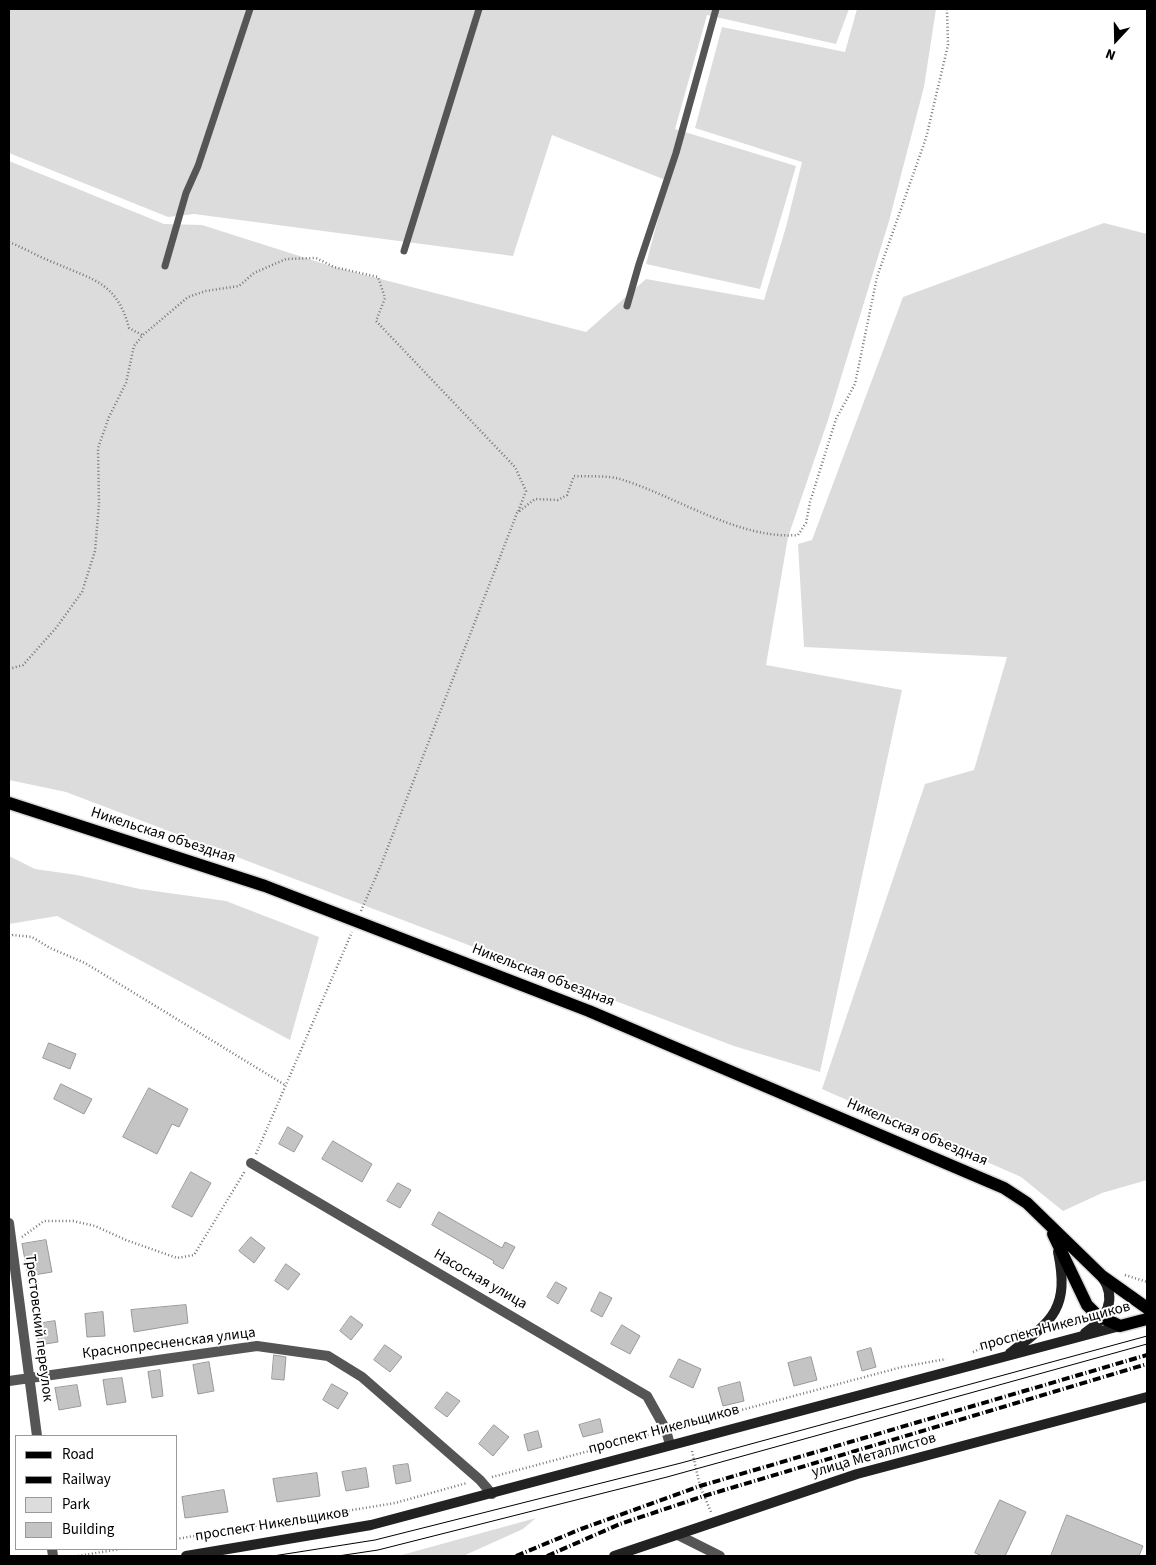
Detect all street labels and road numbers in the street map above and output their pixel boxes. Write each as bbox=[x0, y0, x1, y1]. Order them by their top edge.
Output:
street label: Никельская объездная bbox=[88, 804, 238, 868]
street label: Никельская объездная bbox=[469, 941, 617, 1011]
street label: Никельская объездная bbox=[844, 1095, 990, 1171]
street label: Насосная улица bbox=[430, 1246, 530, 1314]
street label: Трестовский переулок bbox=[20, 1253, 56, 1403]
street label: проспект Никельщиков bbox=[978, 1298, 1132, 1356]
street label: Краснопресненская улица bbox=[81, 1324, 257, 1364]
street label: проспект Никельщиков bbox=[587, 1401, 741, 1459]
street label: улица Металлистов bbox=[810, 1430, 938, 1482]
street label: проспект Никельщиков bbox=[194, 1504, 350, 1546]

